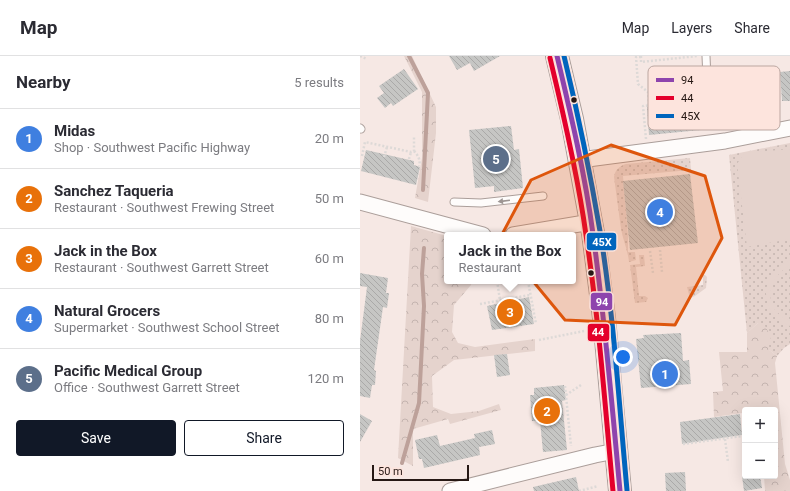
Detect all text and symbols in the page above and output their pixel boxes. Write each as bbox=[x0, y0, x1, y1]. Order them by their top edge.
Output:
text: Map bbox=[20, 16, 58, 39]
text: Map bbox=[622, 20, 649, 36]
text: Layers bbox=[671, 20, 712, 36]
text: Share bbox=[734, 20, 770, 36]
legend bbox=[648, 66, 780, 130]
text: Nearby bbox=[16, 72, 71, 92]
text: 94 bbox=[681, 74, 693, 87]
text: 5 results bbox=[294, 75, 344, 90]
text: 44 bbox=[681, 92, 693, 105]
unlabelled marker bbox=[569, 95, 579, 105]
text: 45X bbox=[681, 110, 700, 123]
text: Midas bbox=[54, 122, 95, 140]
text: 1 bbox=[25, 131, 33, 146]
text: 20 m bbox=[315, 131, 344, 146]
text: Shop · Southwest Pacific Highway bbox=[54, 140, 250, 155]
pin: 5 bbox=[483, 144, 509, 174]
text: Sanchez Taqueria bbox=[54, 182, 174, 200]
text: 2 bbox=[25, 191, 33, 206]
text: 50 m bbox=[315, 191, 344, 206]
one-way arrow bbox=[498, 197, 510, 204]
pin: 4 bbox=[647, 197, 673, 227]
text: Restaurant · Southwest Frewing Street bbox=[54, 200, 274, 215]
popup bbox=[444, 232, 576, 284]
line badge: 45X bbox=[586, 232, 617, 251]
text: 45X bbox=[592, 236, 612, 249]
text: Jack in the Box bbox=[54, 242, 157, 260]
text: Jack in the Box bbox=[459, 242, 561, 260]
text: 3 bbox=[25, 251, 33, 266]
text: 60 m bbox=[315, 251, 344, 266]
text: Restaurant · Southwest Garrett Street bbox=[54, 260, 269, 275]
text: Restaurant bbox=[459, 260, 521, 275]
unlabelled marker bbox=[586, 268, 596, 278]
line badge: 94 bbox=[590, 292, 613, 311]
text: 94 bbox=[596, 296, 609, 309]
pin: 3 bbox=[497, 297, 523, 327]
text: Natural Grocers bbox=[54, 302, 160, 320]
text: 4 bbox=[25, 311, 33, 326]
text: 80 m bbox=[315, 311, 344, 326]
text: Supermarket · Southwest School Street bbox=[54, 320, 280, 335]
line badge: 44 bbox=[587, 323, 610, 342]
text: 44 bbox=[592, 326, 605, 339]
your location bbox=[613, 347, 633, 367]
pin: 1 bbox=[652, 359, 678, 389]
text: Pacific Medical Group bbox=[54, 362, 202, 380]
text: 5 bbox=[25, 371, 33, 386]
text: 120 m bbox=[307, 371, 344, 386]
text: Office · Southwest Garrett Street bbox=[54, 380, 240, 395]
pin: 2 bbox=[534, 396, 560, 426]
map controls bbox=[742, 407, 778, 479]
button: + bbox=[742, 407, 778, 443]
button: Save bbox=[16, 420, 176, 456]
button: Share bbox=[184, 420, 344, 456]
button: − bbox=[742, 443, 778, 479]
scale bar bbox=[372, 463, 469, 482]
text: 50 m bbox=[378, 465, 403, 478]

